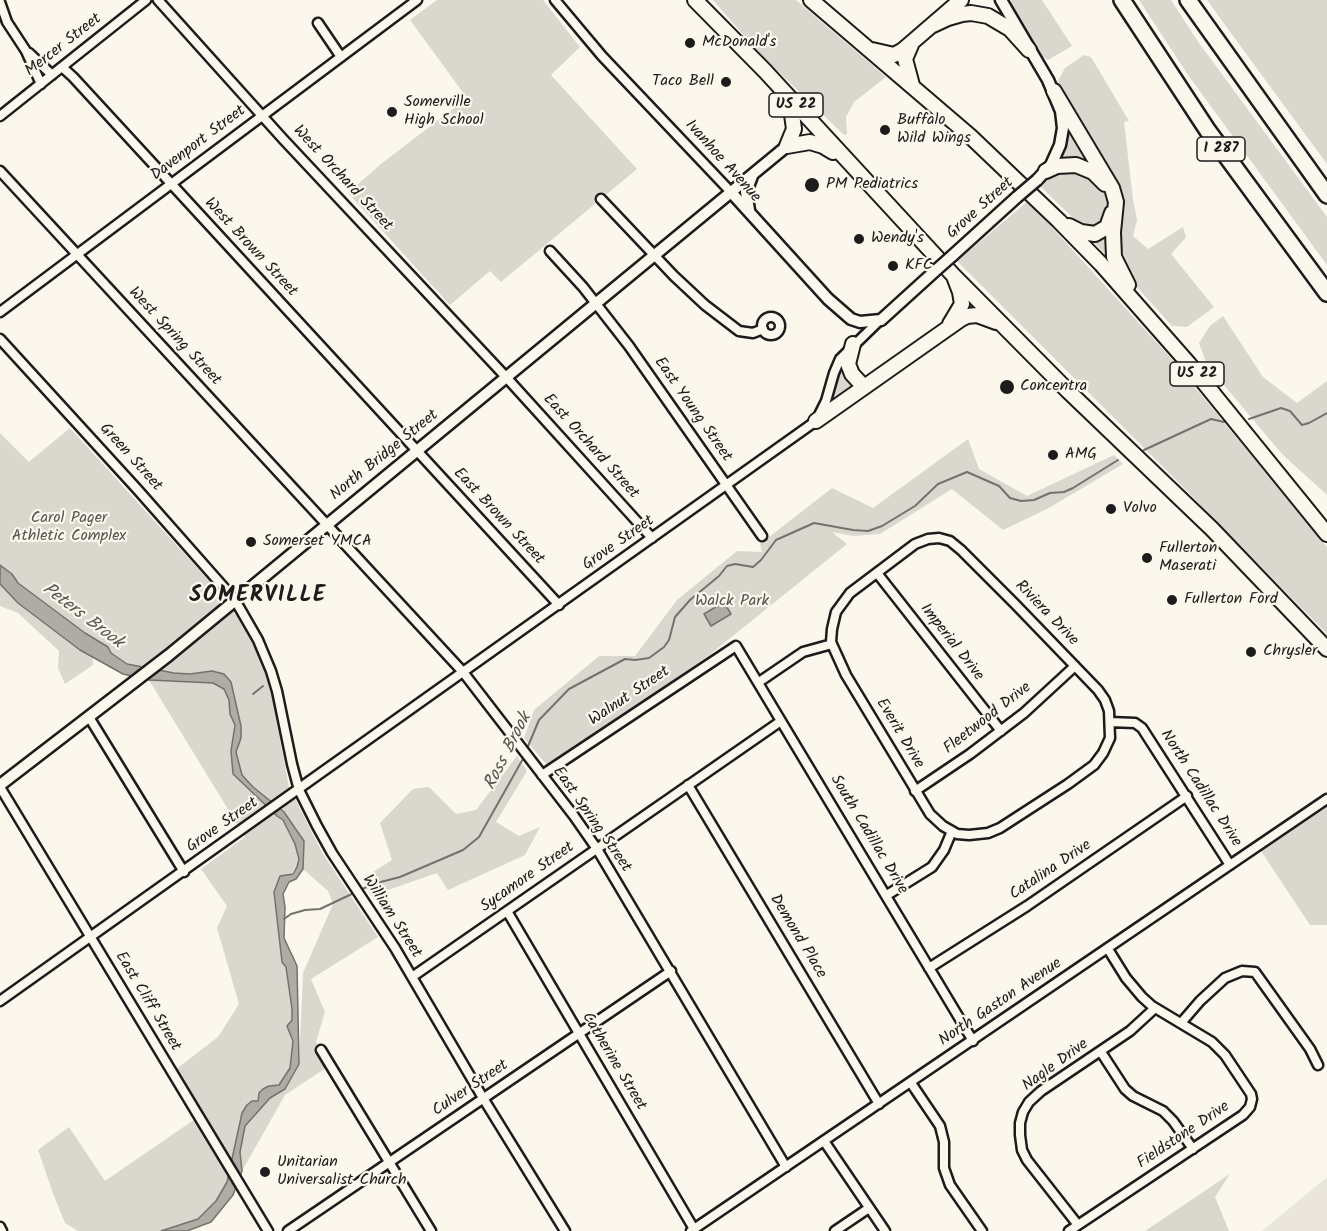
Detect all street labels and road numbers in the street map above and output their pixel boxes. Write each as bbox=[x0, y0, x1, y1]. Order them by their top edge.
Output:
street label: Mercer Street bbox=[22, 10, 106, 82]
road number: US 22 bbox=[769, 93, 823, 117]
street label: Davenport Street bbox=[148, 102, 250, 186]
street label: Ivanhoe Avenue bbox=[680, 117, 764, 207]
street label: West Orchard Street bbox=[288, 122, 396, 236]
road number: I 287 bbox=[1197, 137, 1245, 161]
street label: Grove Street bbox=[944, 174, 1018, 244]
street label: West Brown Street bbox=[199, 195, 301, 301]
street label: West Spring Street bbox=[124, 284, 224, 390]
street label: East Young Street bbox=[649, 354, 735, 466]
road number: US 22 bbox=[1170, 362, 1224, 386]
street label: East Orchard Street bbox=[538, 390, 642, 504]
street label: North Bridge Street bbox=[327, 406, 443, 506]
street label: Green Street bbox=[94, 420, 166, 496]
street label: East Brown Street bbox=[448, 465, 548, 569]
street label: Grove Street bbox=[579, 512, 659, 576]
street label: Riviera Drive bbox=[1010, 577, 1082, 651]
street label: Imperial Drive bbox=[915, 601, 987, 685]
street label: Walnut Street bbox=[586, 663, 674, 731]
street label: Fleetwood Drive bbox=[940, 679, 1036, 759]
street label: Everit Drive bbox=[871, 695, 927, 773]
street label: North Cadillac Drive bbox=[1155, 727, 1245, 851]
street label: East Spring Street bbox=[547, 763, 635, 877]
street label: South Cadillac Drive bbox=[825, 772, 911, 898]
street label: Grove Street bbox=[183, 794, 263, 858]
street label: Catalina Drive bbox=[1007, 837, 1095, 905]
street label: Sycamore Street bbox=[477, 839, 579, 917]
street label: William Street bbox=[357, 872, 425, 962]
street label: Demond Place bbox=[764, 891, 830, 983]
street label: East Cliff Street bbox=[110, 949, 184, 1055]
street label: North Gaston Avenue bbox=[936, 955, 1066, 1051]
street label: Catherine Street bbox=[576, 1010, 650, 1114]
street label: Nagle Drive bbox=[1019, 1036, 1093, 1096]
street label: Culver Street bbox=[429, 1057, 513, 1121]
street label: Fieldstone Drive bbox=[1134, 1098, 1234, 1174]

